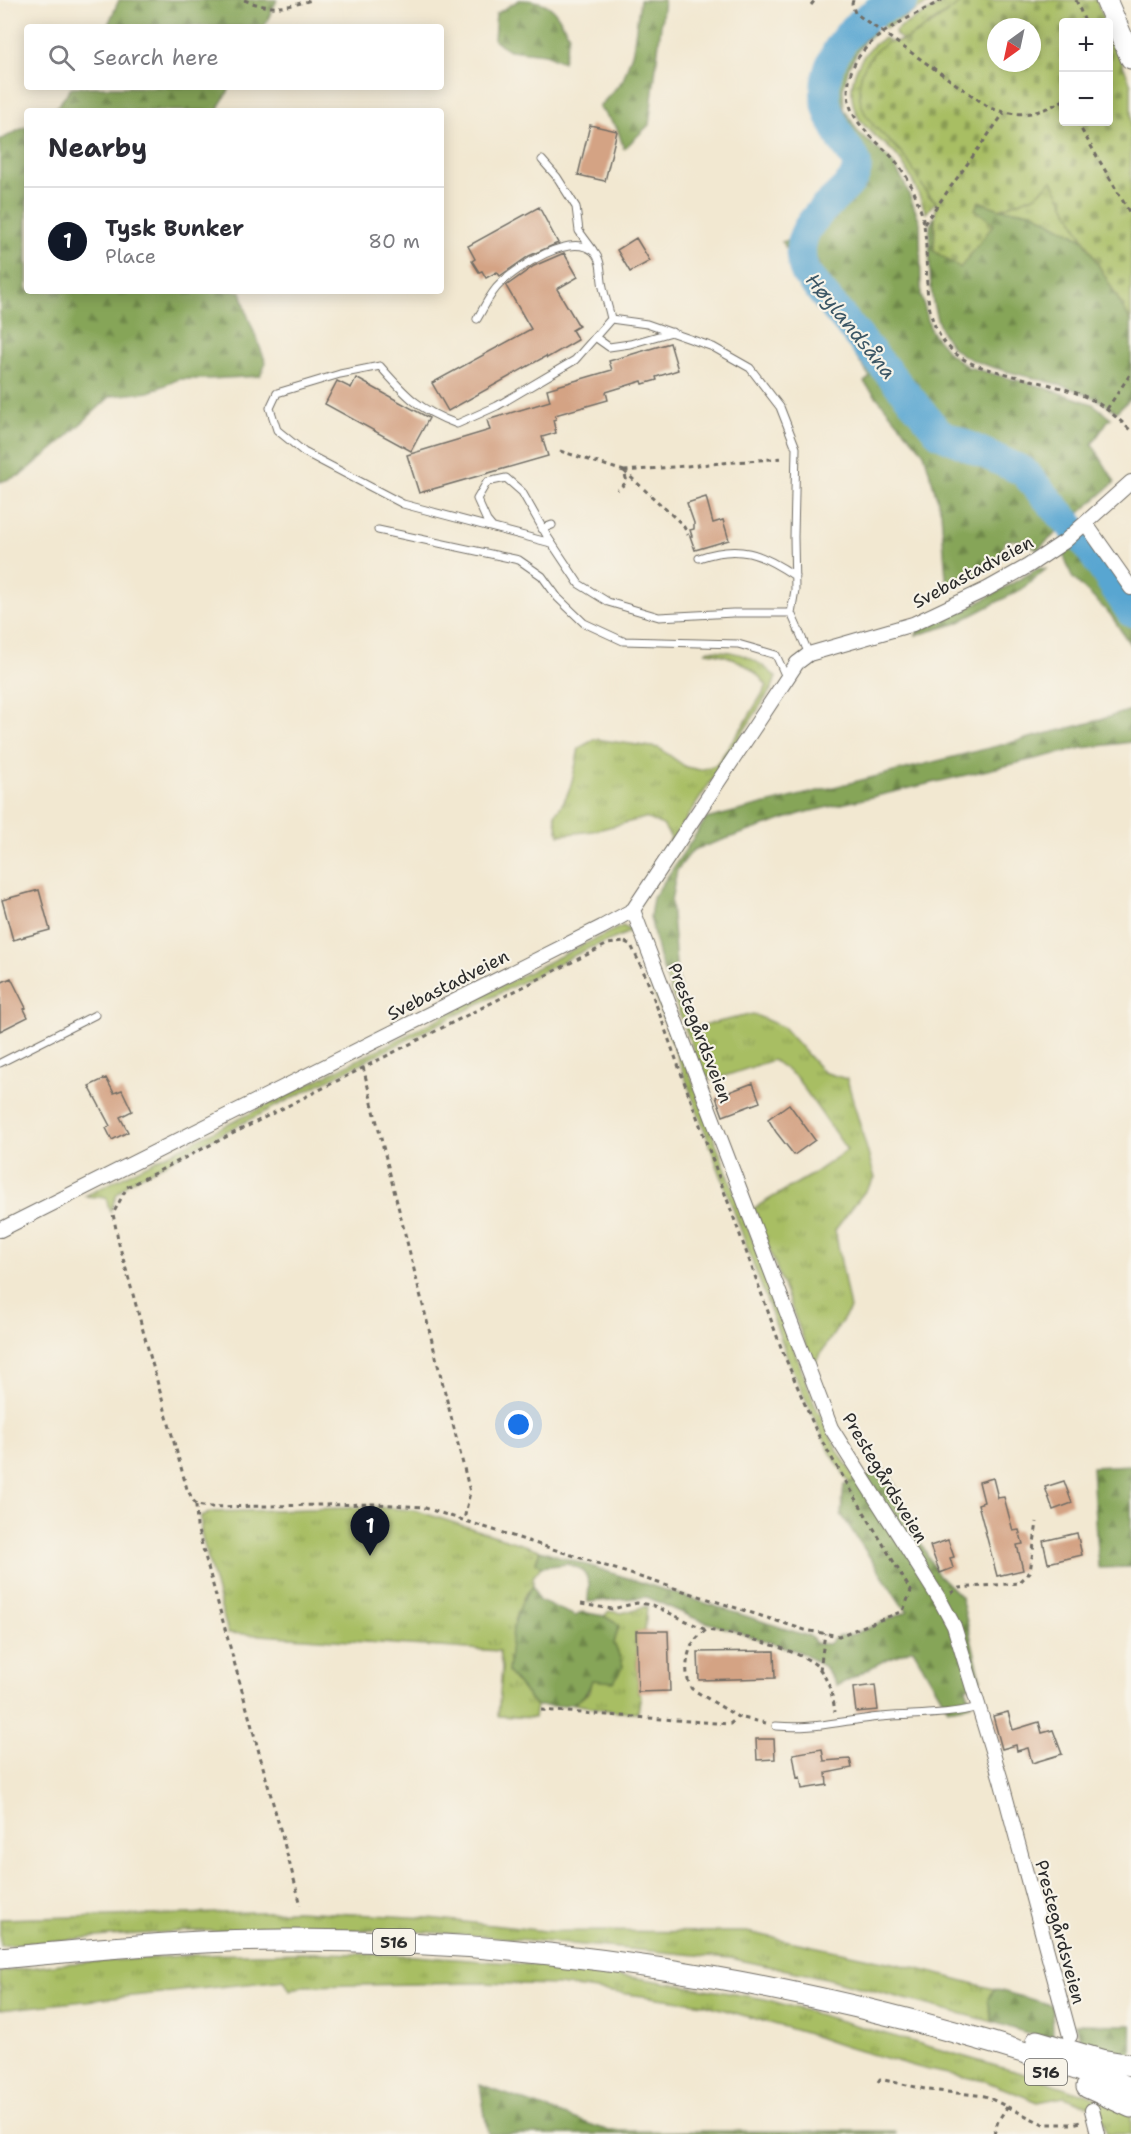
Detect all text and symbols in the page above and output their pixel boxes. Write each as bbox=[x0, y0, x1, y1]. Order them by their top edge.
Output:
north arrow bbox=[987, 18, 1041, 72]
map controls bbox=[1059, 18, 1113, 126]
button: + bbox=[1059, 18, 1113, 72]
search box bbox=[24, 24, 444, 90]
icon: search bbox=[45, 41, 78, 74]
text: Search here bbox=[93, 43, 219, 72]
button: − bbox=[1059, 72, 1113, 126]
text: Nearby bbox=[48, 130, 147, 165]
text: Tysk Bunker bbox=[105, 214, 244, 243]
text: 1 bbox=[63, 228, 72, 254]
text: 80 m bbox=[368, 228, 420, 254]
text: Place bbox=[105, 243, 156, 269]
water label: Høylandsåna bbox=[800, 268, 902, 384]
street label: Svebastadveien bbox=[908, 530, 1038, 614]
street label: Svebastadveien bbox=[383, 944, 513, 1026]
street label: Prestegårdsveien bbox=[662, 960, 738, 1106]
street label: Prestegårdsveien bbox=[837, 1408, 933, 1548]
your location bbox=[504, 1410, 533, 1439]
pin: 1 bbox=[350, 1506, 389, 1556]
street label: Prestegårdsveien bbox=[1029, 1857, 1091, 2007]
road number: 516 bbox=[373, 1929, 415, 1955]
road number: 516 bbox=[1025, 2059, 1067, 2085]

